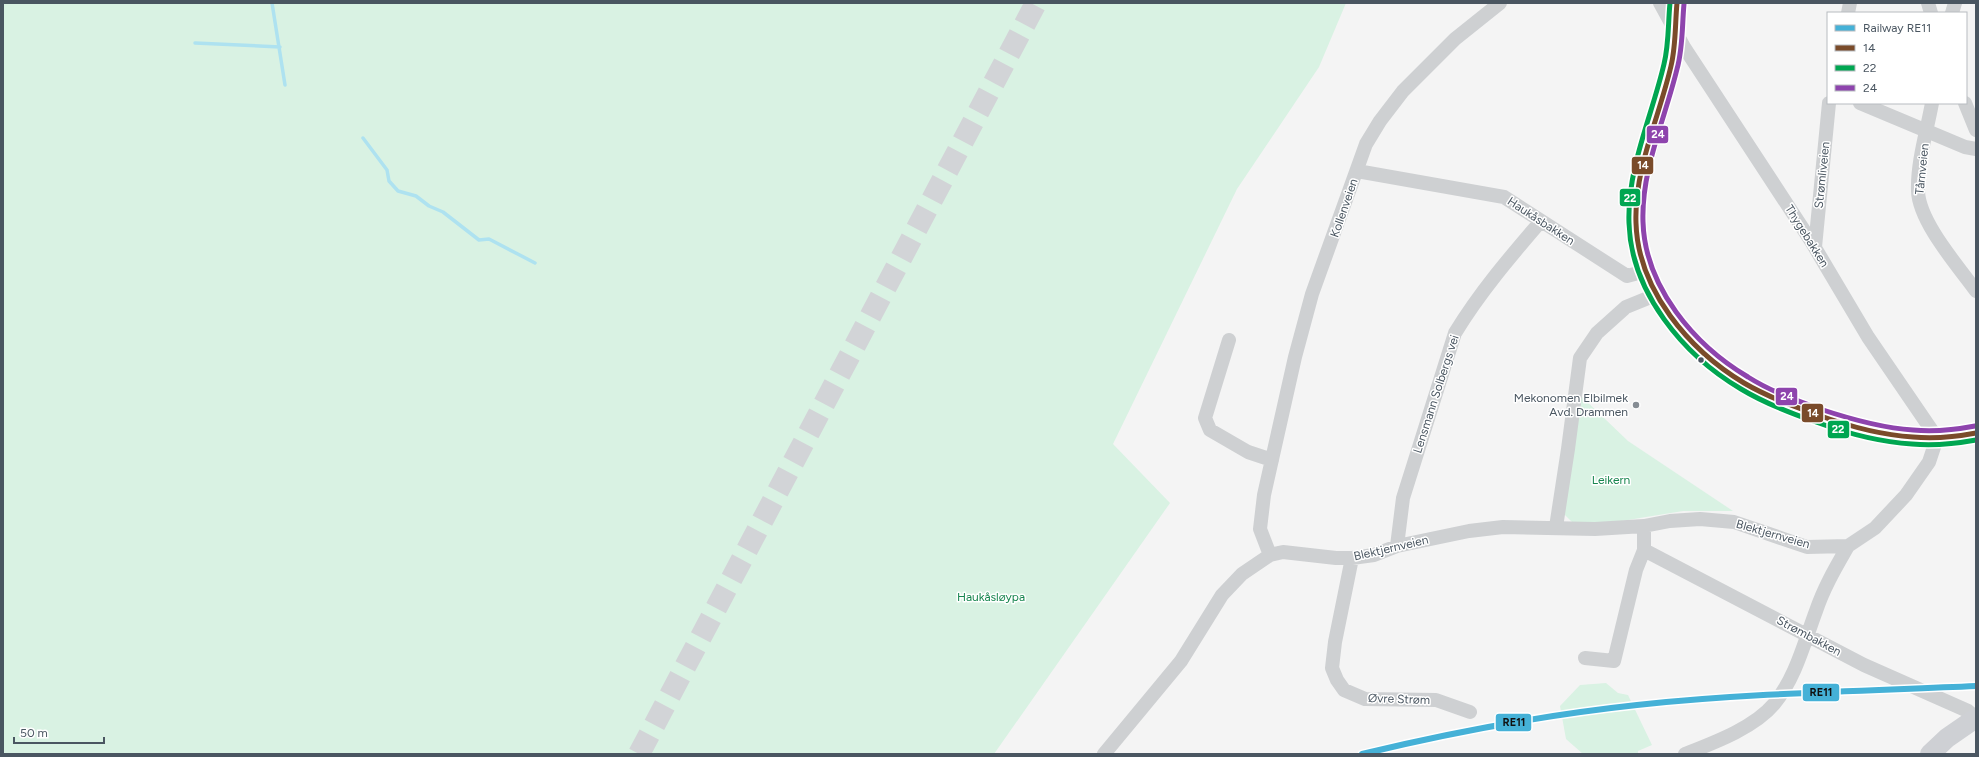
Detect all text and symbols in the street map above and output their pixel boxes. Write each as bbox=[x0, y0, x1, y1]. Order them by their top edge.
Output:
legend bbox=[1827, 12, 1967, 104]
text: Railway RE11 bbox=[1863, 21, 1931, 35]
text: 14 bbox=[1863, 41, 1876, 55]
text: 22 bbox=[1863, 61, 1876, 75]
text: 24 bbox=[1863, 81, 1878, 95]
line badge: 24 bbox=[1646, 125, 1669, 144]
text: 24 bbox=[1651, 128, 1665, 141]
street label: Strømliveien bbox=[1812, 141, 1833, 209]
street label: Tårnveien bbox=[1912, 142, 1932, 195]
line badge: 14 bbox=[1631, 156, 1654, 175]
text: 14 bbox=[1637, 159, 1649, 172]
street label: Kollenveien bbox=[1327, 176, 1361, 239]
line badge: 22 bbox=[1619, 188, 1641, 207]
text: 22 bbox=[1624, 192, 1636, 205]
street label: Haukåsbakken bbox=[1505, 194, 1577, 248]
street label: Thygebakken bbox=[1782, 202, 1832, 270]
street label: Lensmann Solbergs vei bbox=[1410, 333, 1462, 455]
unlabelled marker bbox=[1696, 355, 1706, 365]
line badge: 24 bbox=[1775, 387, 1798, 406]
text: 24 bbox=[1780, 390, 1794, 403]
place label: Mekonomen Elbilmek Avd. Drammen bbox=[1514, 391, 1628, 419]
marker: Mekonomen Elbilmek Avd. Drammen bbox=[1631, 400, 1641, 410]
line badge: 14 bbox=[1801, 403, 1824, 423]
text: 14 bbox=[1807, 407, 1819, 420]
line badge: 22 bbox=[1827, 420, 1850, 439]
text: 22 bbox=[1832, 423, 1844, 436]
park label: Leikern bbox=[1592, 473, 1631, 487]
street label: Blektjernveien bbox=[1735, 517, 1812, 551]
street label: Blektjernveien bbox=[1352, 533, 1430, 563]
park label: Haukåsløypa bbox=[957, 590, 1025, 604]
street label: Strømbakken bbox=[1774, 613, 1844, 659]
line badge: RE11 bbox=[1802, 683, 1840, 702]
text: RE11 bbox=[1810, 686, 1832, 699]
street label: Øvre Strøm bbox=[1368, 691, 1430, 707]
line badge: RE11 bbox=[1495, 713, 1532, 732]
text: RE11 bbox=[1503, 716, 1525, 729]
scale bar bbox=[14, 719, 104, 745]
text: 50 m bbox=[20, 726, 48, 740]

